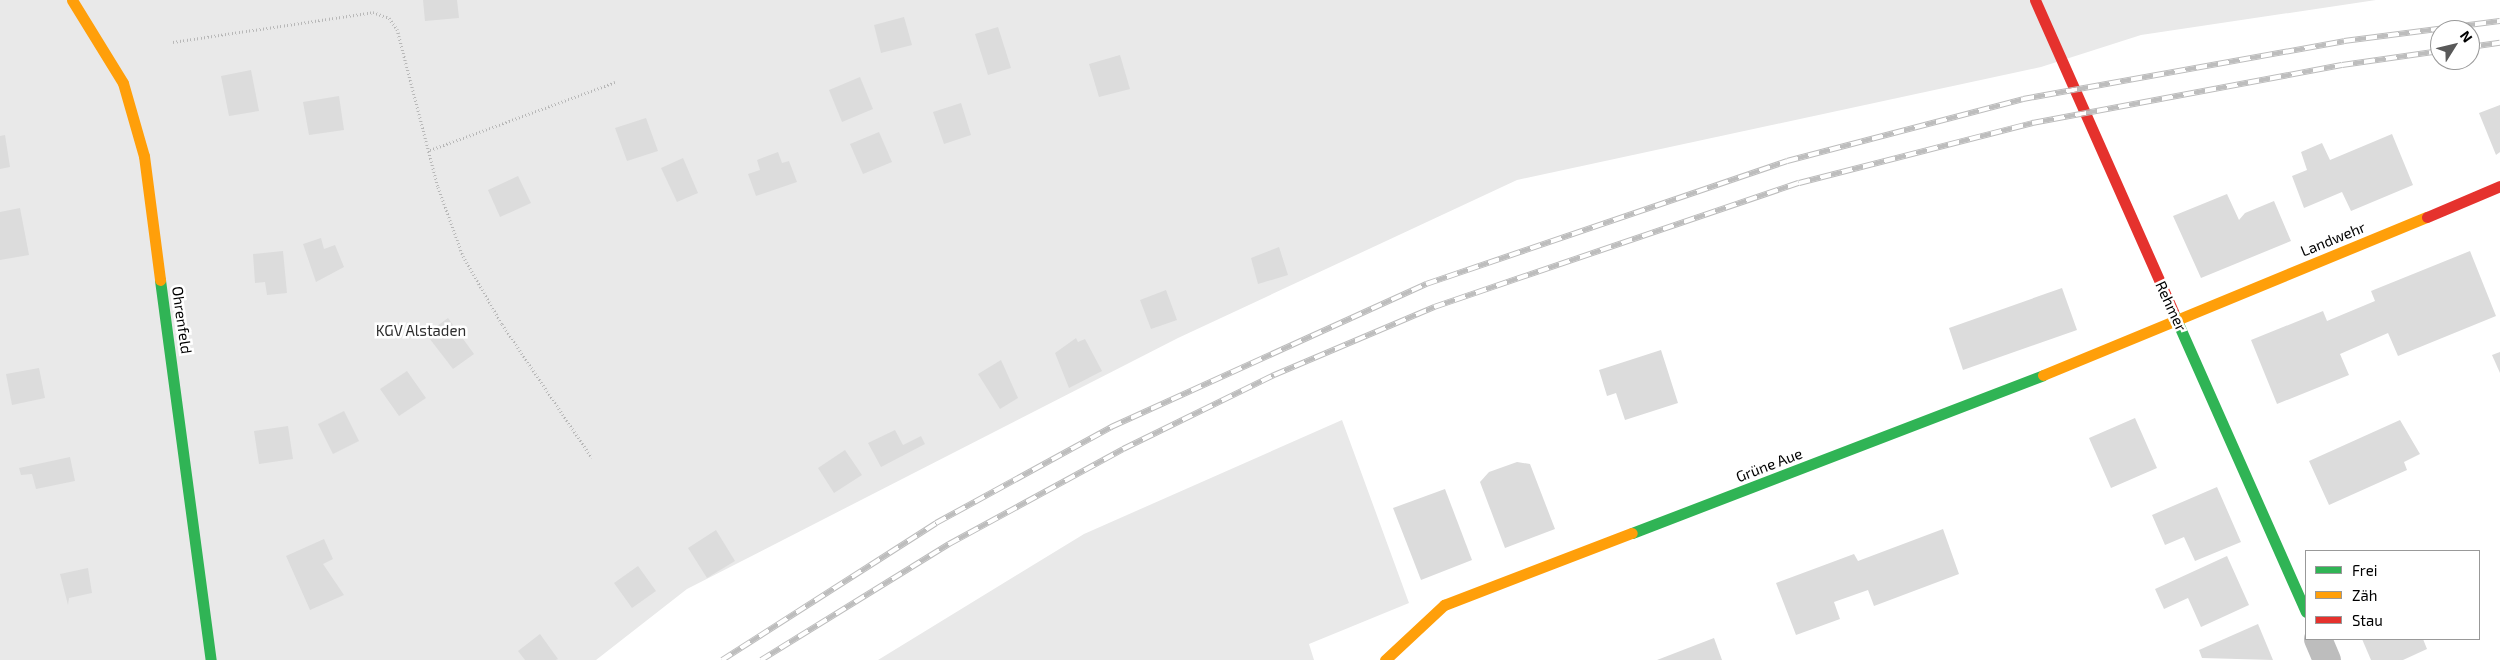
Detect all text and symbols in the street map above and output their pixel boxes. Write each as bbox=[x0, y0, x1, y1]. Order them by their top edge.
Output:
north arrow bbox=[2430, 20, 2480, 70]
text: N bbox=[2457, 27, 2477, 46]
street label: Landwehr bbox=[2298, 218, 2368, 260]
street label: Rehmer bbox=[2152, 278, 2190, 334]
street label: Ohrenfeld bbox=[168, 285, 196, 355]
park label: KGV Alstaden bbox=[375, 322, 467, 340]
street label: Grüne Aue bbox=[1733, 444, 1805, 486]
legend bbox=[2305, 550, 2480, 640]
text: Frei bbox=[2352, 561, 2377, 579]
text: Zäh bbox=[2352, 586, 2377, 604]
text: Stau bbox=[2352, 611, 2383, 629]

